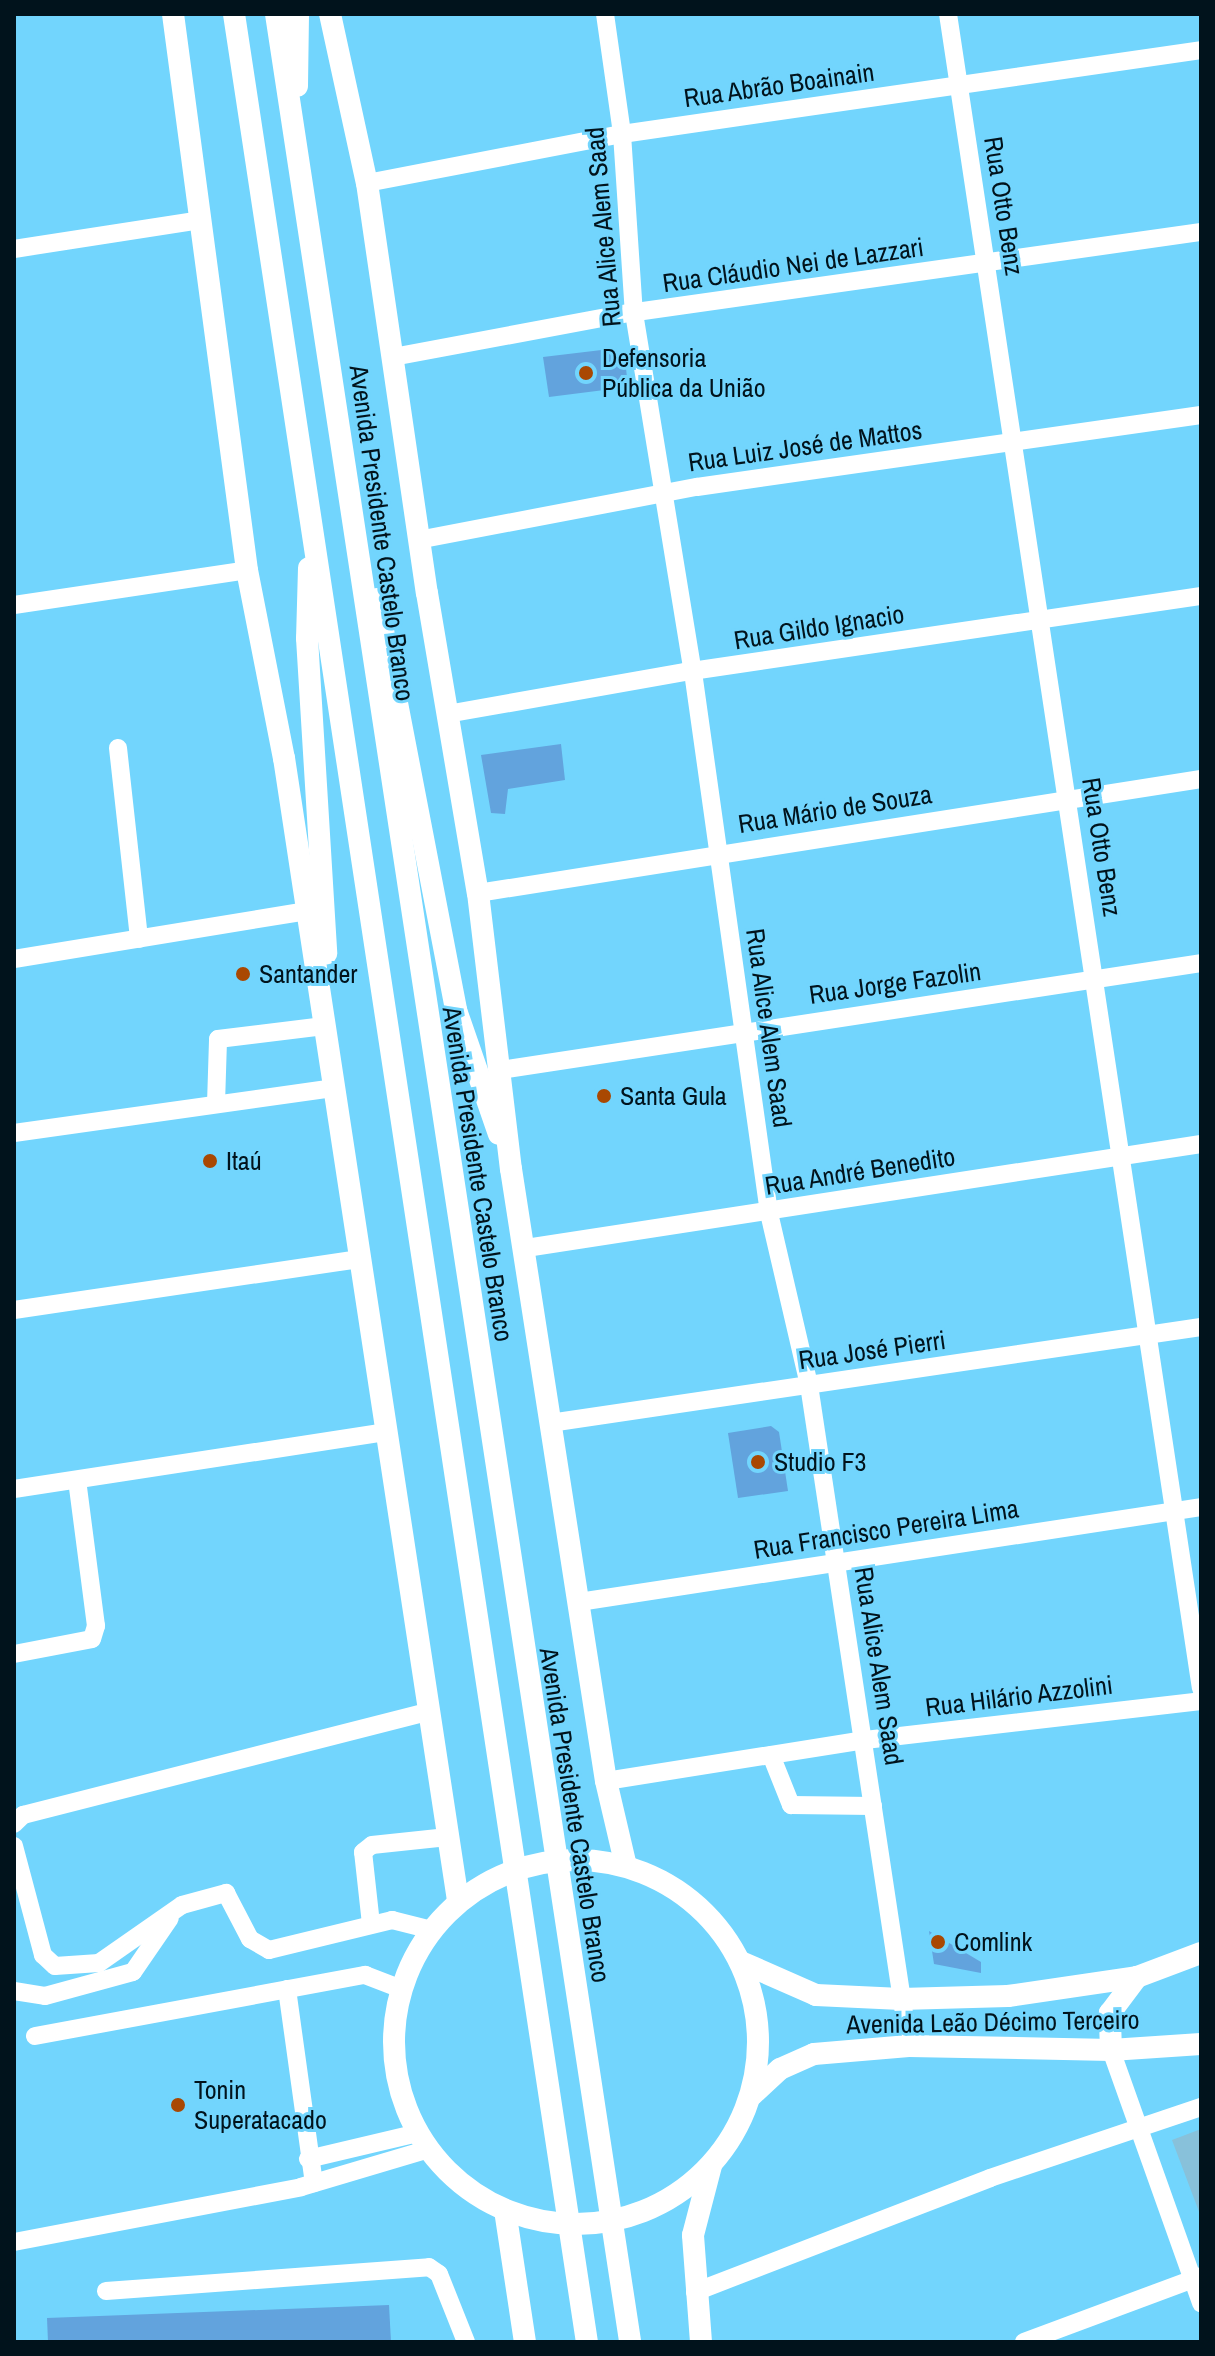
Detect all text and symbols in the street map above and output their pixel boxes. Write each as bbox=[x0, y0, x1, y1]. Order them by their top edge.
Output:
street label: Rua Abrão Boainain bbox=[681, 56, 877, 114]
street label: Rua Alice Alem Saad bbox=[579, 125, 627, 329]
street label: Rua Otto Benz bbox=[978, 134, 1030, 278]
street label: Rua Cláudio Nei de Lazzari bbox=[661, 231, 925, 299]
place label: Defensoria Pública da União bbox=[602, 342, 766, 404]
street label: Avenida Presidente Castelo Branco bbox=[343, 363, 421, 703]
marker: Defensoria Pública da União bbox=[577, 364, 595, 382]
street label: Rua Luiz José de Mattos bbox=[686, 414, 924, 478]
street label: Rua Gildo Ignacio bbox=[732, 598, 906, 656]
street label: Rua Otto Benz bbox=[1076, 775, 1128, 919]
street label: Rua Mário de Souza bbox=[736, 778, 934, 840]
street label: Rua Alice Alem Saad bbox=[739, 925, 799, 1131]
street label: Rua Jorge Fazolin bbox=[807, 956, 983, 1010]
place label: Santander bbox=[259, 958, 357, 990]
marker: Santander bbox=[234, 965, 252, 983]
street label: Avenida Presidente Castelo Branco bbox=[436, 1004, 520, 1344]
place label: Santa Gula bbox=[620, 1080, 727, 1112]
marker: Santa Gula bbox=[595, 1087, 613, 1105]
street label: Rua André Benedito bbox=[762, 1140, 958, 1202]
place label: Itaú bbox=[226, 1145, 262, 1177]
marker: Itaú bbox=[201, 1152, 219, 1170]
street label: Rua José Pierri bbox=[796, 1324, 948, 1376]
place label: Studio F3 bbox=[774, 1446, 866, 1478]
marker: Studio F3 bbox=[749, 1453, 767, 1471]
street label: Rua Francisco Pereira Lima bbox=[751, 1493, 1021, 1565]
street label: Rua Alice Alem Saad bbox=[848, 1563, 910, 1769]
street label: Avenida Presidente Castelo Branco bbox=[533, 1645, 617, 1985]
street label: Rua Hilário Azzolini bbox=[923, 1669, 1115, 1723]
place label: Comlink bbox=[954, 1926, 1032, 1958]
marker: Comlink bbox=[929, 1933, 947, 1951]
street label: Avenida Leão Décimo Terceiro bbox=[846, 2004, 1140, 2040]
place label: Tonin Superatacado bbox=[194, 2074, 327, 2136]
marker: Tonin Superatacado bbox=[169, 2096, 187, 2114]

